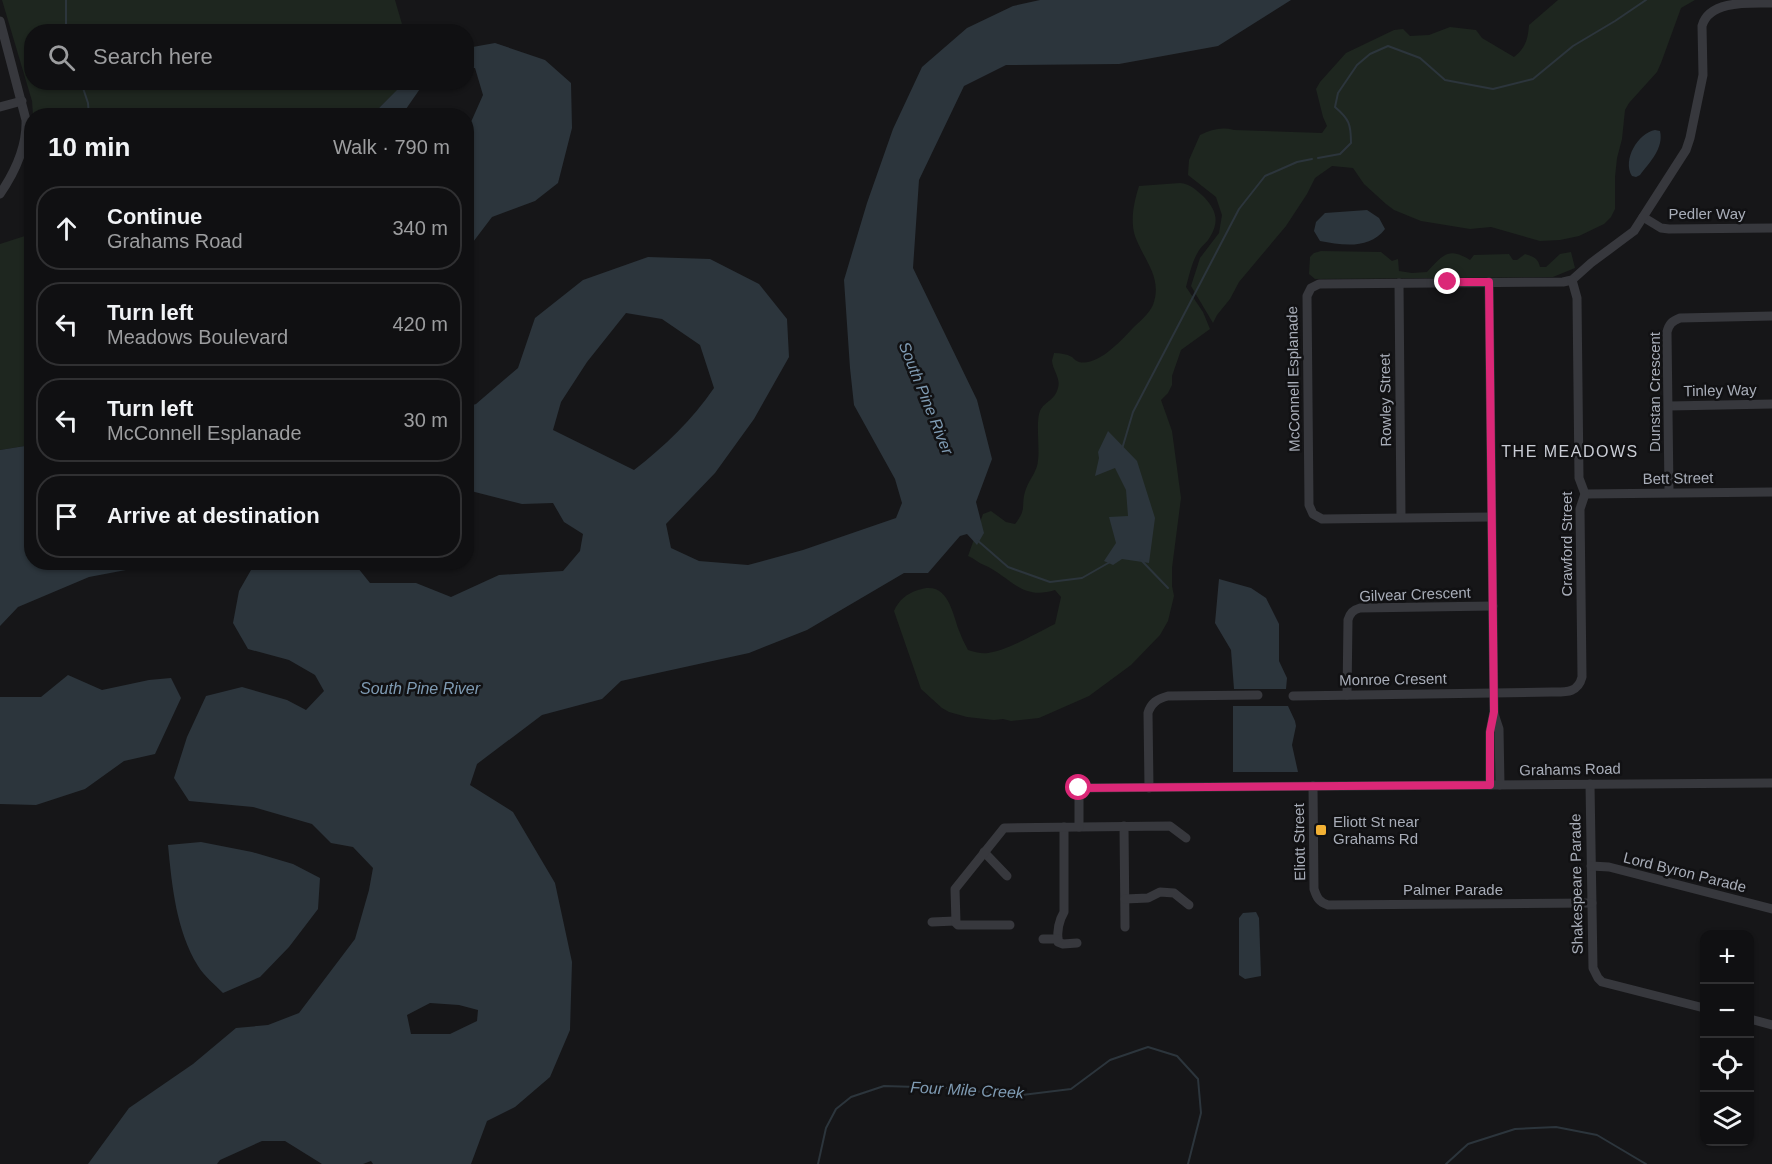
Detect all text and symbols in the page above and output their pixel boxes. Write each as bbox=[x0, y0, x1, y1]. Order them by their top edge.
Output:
search box bbox=[24, 24, 474, 90]
icon: search bbox=[45, 41, 78, 74]
text: Search here bbox=[93, 44, 213, 69]
text: 10 min bbox=[48, 132, 130, 162]
text: Walk · 790 m bbox=[333, 136, 450, 158]
text: Continue bbox=[107, 204, 202, 229]
street label: Pedler Way bbox=[1669, 205, 1746, 222]
icon: ahead bbox=[50, 212, 83, 245]
text: 340 m bbox=[392, 217, 448, 239]
text: Grahams Road bbox=[107, 230, 243, 252]
route end bbox=[1434, 268, 1460, 294]
text: Turn left bbox=[107, 300, 193, 325]
street label: McConnell Esplanade bbox=[1283, 306, 1303, 452]
icon: left bbox=[50, 308, 83, 341]
text: 420 m bbox=[392, 313, 448, 335]
text: Meadows Boulevard bbox=[107, 326, 288, 348]
street label: Dunstan Crescent bbox=[1646, 331, 1663, 452]
water label: South Pine River bbox=[896, 339, 957, 457]
street label: Rowley Street bbox=[1376, 352, 1394, 447]
street label: Tinley Way bbox=[1683, 381, 1757, 399]
text: Turn left bbox=[107, 396, 193, 421]
icon: left bbox=[50, 404, 83, 437]
text: 30 m bbox=[404, 409, 448, 431]
text: McConnell Esplanade bbox=[107, 422, 302, 444]
district label: THE MEADOWS bbox=[1501, 443, 1639, 460]
street label: Bett Street bbox=[1642, 469, 1714, 487]
street label: Crawford Street bbox=[1558, 491, 1575, 597]
icon: arrive bbox=[50, 500, 83, 533]
text: Arrive at destination bbox=[107, 503, 320, 528]
street label: Gilvear Crescent bbox=[1359, 584, 1472, 604]
street label: Monroe Cresent bbox=[1339, 670, 1448, 688]
water label: South Pine River bbox=[360, 680, 481, 697]
street label: Grahams Road bbox=[1519, 760, 1621, 778]
route start bbox=[1065, 774, 1091, 800]
street label: Eliott Street bbox=[1290, 802, 1308, 881]
place label: Eliott St near Grahams Rd bbox=[1333, 813, 1419, 847]
street label: Shakespeare Parade bbox=[1566, 813, 1586, 955]
marker: Eliott St near Grahams Rd bbox=[1314, 823, 1328, 837]
street label: Lord Byron Parade bbox=[1622, 849, 1748, 895]
street label: Palmer Parade bbox=[1403, 881, 1503, 898]
map controls bbox=[1700, 930, 1754, 1146]
button: + bbox=[1700, 930, 1754, 984]
button: − bbox=[1700, 984, 1754, 1038]
button: locate bbox=[1700, 1038, 1754, 1092]
water label: Four Mile Creek bbox=[910, 1079, 1025, 1102]
button: layers bbox=[1700, 1092, 1754, 1146]

